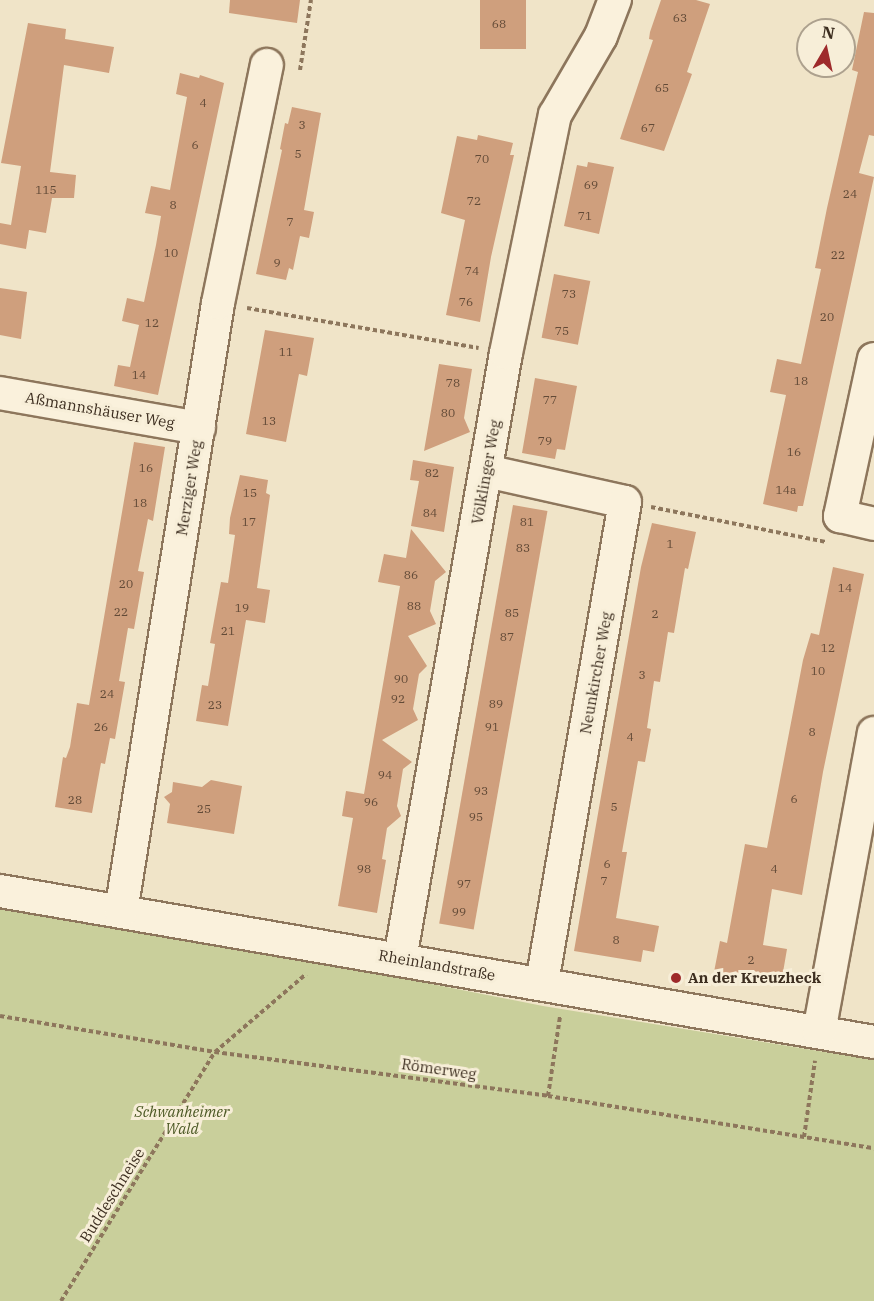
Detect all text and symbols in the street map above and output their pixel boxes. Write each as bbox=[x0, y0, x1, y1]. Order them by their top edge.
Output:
house number: 63 bbox=[673, 11, 687, 25]
house number: 68 bbox=[492, 17, 506, 31]
north arrow bbox=[796, 18, 856, 78]
text: N bbox=[821, 21, 836, 43]
house number: 65 bbox=[655, 81, 669, 95]
house number: 4 bbox=[199, 96, 207, 110]
house number: 3 bbox=[298, 118, 306, 132]
house number: 67 bbox=[641, 121, 655, 135]
house number: 6 bbox=[191, 138, 199, 152]
house number: 5 bbox=[294, 147, 302, 161]
house number: 70 bbox=[475, 152, 489, 166]
house number: 69 bbox=[584, 178, 598, 192]
house number: 115 bbox=[35, 183, 57, 197]
house number: 24 bbox=[843, 187, 857, 201]
house number: 72 bbox=[467, 194, 481, 208]
house number: 8 bbox=[169, 198, 177, 212]
house number: 71 bbox=[578, 209, 592, 223]
house number: 7 bbox=[286, 215, 294, 229]
house number: 10 bbox=[164, 246, 178, 260]
house number: 22 bbox=[831, 248, 845, 262]
house number: 9 bbox=[273, 256, 281, 270]
house number: 74 bbox=[465, 264, 479, 278]
house number: 73 bbox=[562, 287, 576, 301]
house number: 76 bbox=[459, 295, 473, 309]
house number: 20 bbox=[820, 310, 834, 324]
house number: 12 bbox=[145, 316, 159, 330]
house number: 75 bbox=[555, 324, 569, 338]
house number: 11 bbox=[279, 345, 293, 359]
house number: 14 bbox=[132, 368, 146, 382]
house number: 18 bbox=[794, 374, 808, 388]
house number: 78 bbox=[446, 376, 460, 390]
street label: Aßmannshäuser Weg bbox=[24, 388, 176, 432]
house number: 77 bbox=[543, 393, 557, 407]
house number: 80 bbox=[441, 406, 455, 420]
house number: 13 bbox=[262, 414, 276, 428]
street label: Völklinger Weg bbox=[468, 418, 504, 526]
house number: 79 bbox=[538, 434, 552, 448]
street label: Merziger Weg bbox=[173, 439, 205, 537]
house number: 16 bbox=[787, 445, 801, 459]
house number: 16 bbox=[139, 461, 153, 475]
house number: 82 bbox=[425, 466, 439, 480]
house number: 14a bbox=[776, 483, 796, 497]
house number: 15 bbox=[243, 486, 257, 500]
house number: 18 bbox=[133, 496, 147, 510]
house number: 84 bbox=[423, 506, 437, 520]
house number: 17 bbox=[242, 515, 256, 529]
house number: 81 bbox=[520, 515, 534, 529]
house number: 1 bbox=[666, 537, 674, 551]
house number: 83 bbox=[516, 541, 530, 555]
house number: 86 bbox=[404, 568, 418, 582]
house number: 20 bbox=[119, 577, 133, 591]
house number: 14 bbox=[838, 581, 852, 595]
house number: 88 bbox=[407, 599, 421, 613]
house number: 19 bbox=[235, 601, 249, 615]
house number: 22 bbox=[114, 605, 128, 619]
house number: 85 bbox=[505, 606, 519, 620]
house number: 2 bbox=[651, 607, 659, 621]
street label: Neunkircher Weg bbox=[576, 610, 616, 736]
house number: 21 bbox=[221, 624, 235, 638]
house number: 87 bbox=[500, 630, 514, 644]
house number: 12 bbox=[821, 641, 835, 655]
house number: 10 bbox=[811, 664, 825, 678]
house number: 3 bbox=[638, 668, 646, 682]
house number: 90 bbox=[394, 672, 408, 686]
house number: 24 bbox=[100, 687, 114, 701]
house number: 92 bbox=[391, 692, 405, 706]
house number: 89 bbox=[489, 697, 503, 711]
house number: 23 bbox=[208, 698, 222, 712]
house number: 26 bbox=[94, 720, 108, 734]
house number: 91 bbox=[485, 720, 499, 734]
house number: 8 bbox=[808, 725, 816, 739]
house number: 4 bbox=[626, 730, 634, 744]
house number: 94 bbox=[378, 768, 392, 782]
house number: 93 bbox=[474, 784, 488, 798]
house number: 6 bbox=[790, 792, 798, 806]
house number: 28 bbox=[68, 793, 82, 807]
house number: 96 bbox=[364, 795, 378, 809]
house number: 5 bbox=[610, 800, 618, 814]
house number: 25 bbox=[197, 802, 211, 816]
house number: 95 bbox=[469, 810, 483, 824]
house number: 6 bbox=[603, 857, 611, 871]
house number: 98 bbox=[357, 862, 371, 876]
house number: 4 bbox=[770, 862, 778, 876]
house number: 7 bbox=[600, 874, 608, 888]
house number: 97 bbox=[457, 877, 471, 891]
house number: 99 bbox=[452, 905, 466, 919]
house number: 8 bbox=[612, 933, 620, 947]
street label: Rheinlandstraße bbox=[377, 946, 497, 984]
house number: 2 bbox=[747, 953, 755, 967]
place label: An der Kreuzheck bbox=[688, 969, 821, 987]
marker: An der Kreuzheck bbox=[669, 971, 683, 985]
street label: Römerweg bbox=[400, 1055, 478, 1083]
park label: Schwanheimer Wald bbox=[134, 1102, 230, 1137]
street label: Buddeschneise bbox=[76, 1145, 148, 1245]

